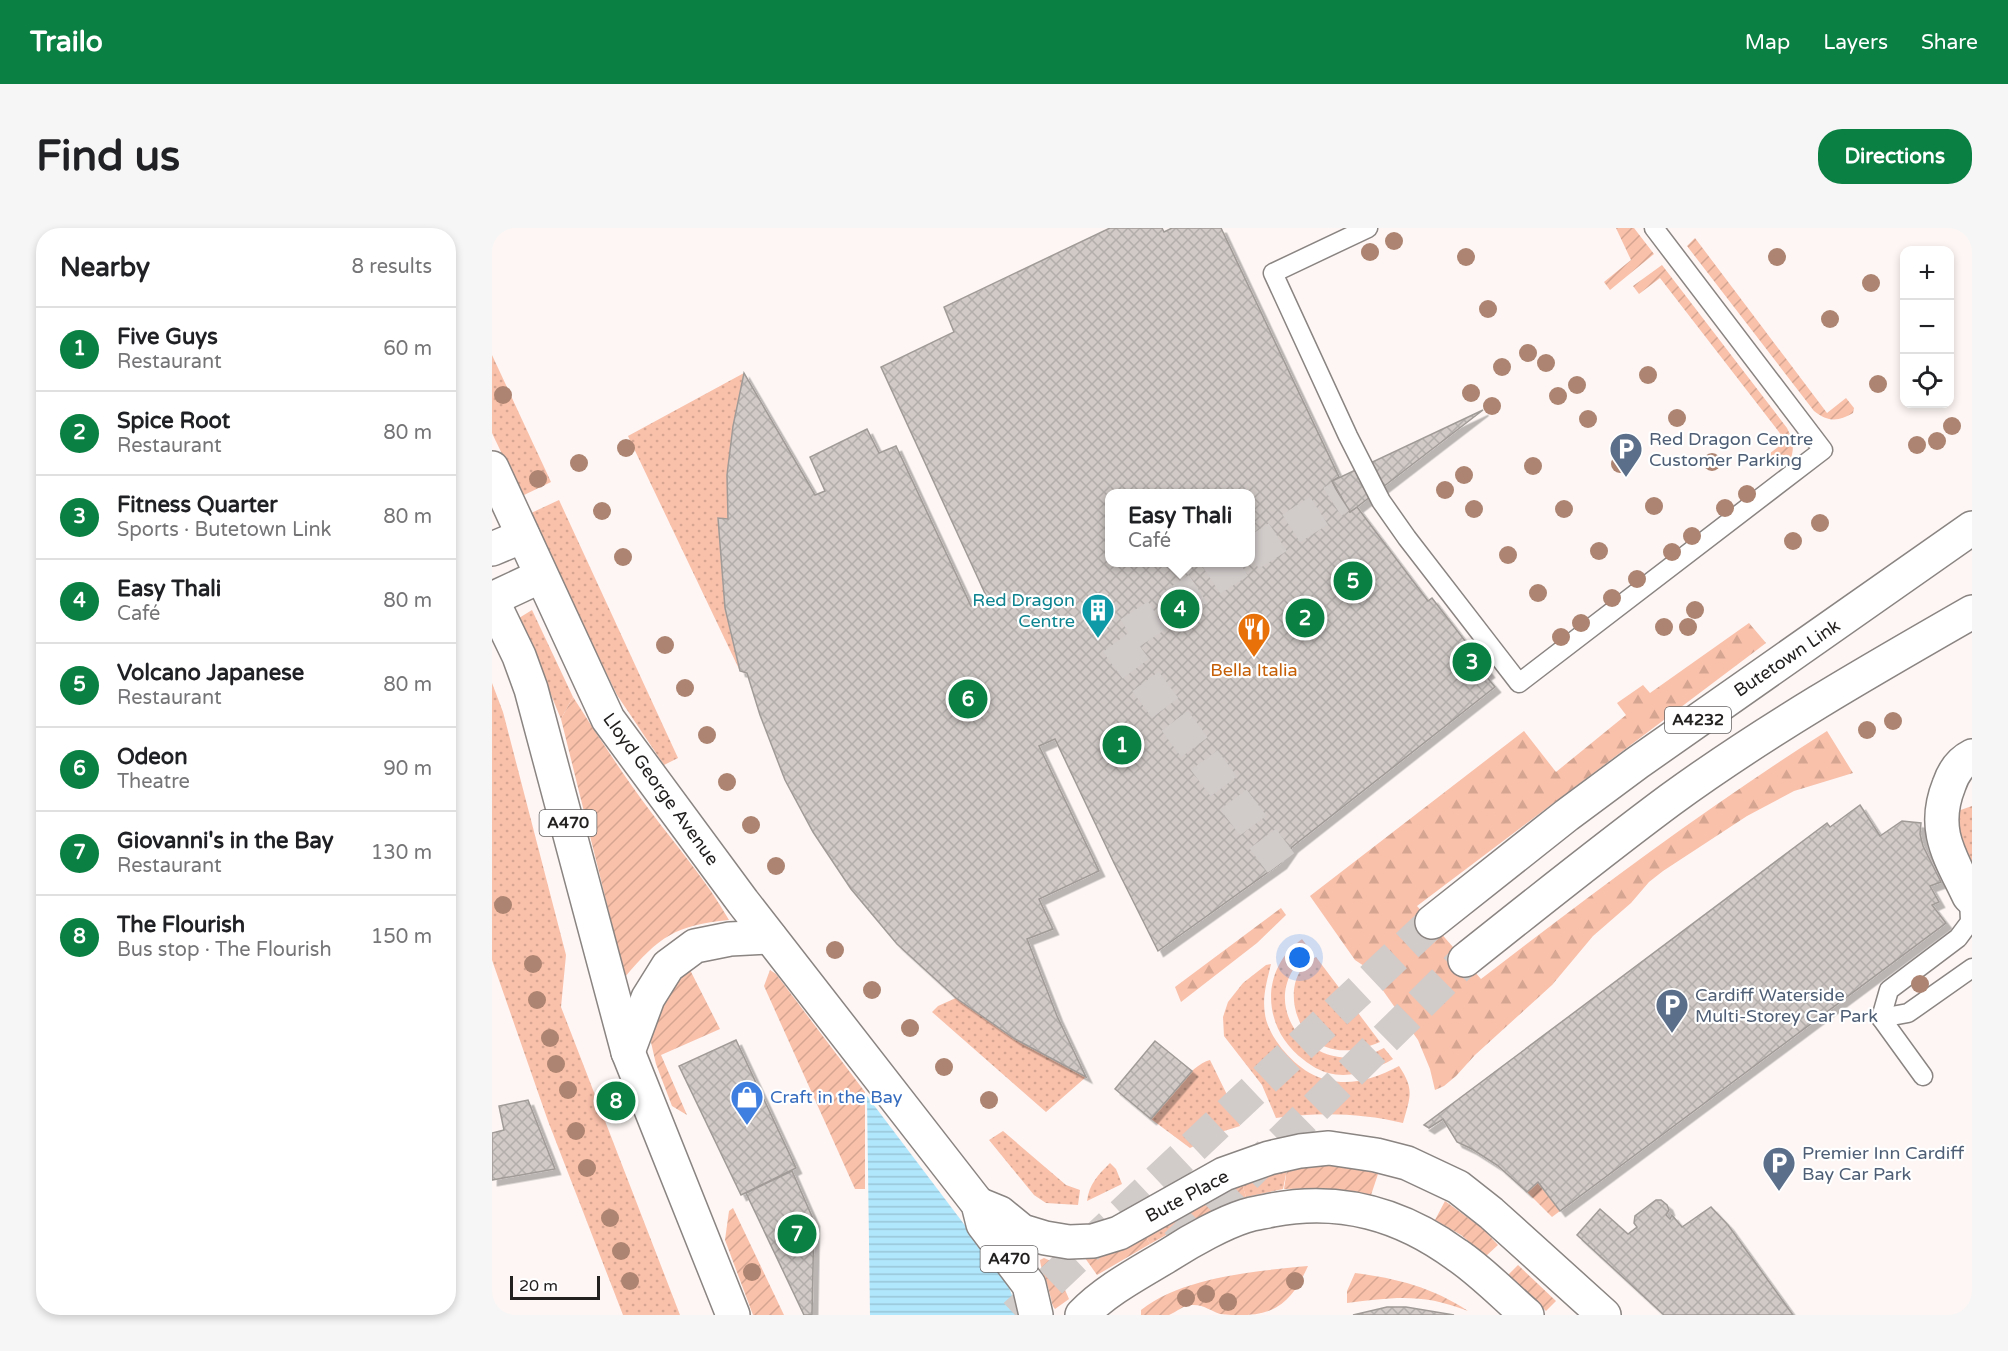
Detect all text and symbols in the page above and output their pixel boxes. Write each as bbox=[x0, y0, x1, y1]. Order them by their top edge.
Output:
text: Trailo bbox=[30, 25, 103, 59]
text: Map bbox=[1745, 30, 1790, 55]
text: Layers bbox=[1823, 30, 1888, 55]
text: Share bbox=[1921, 30, 1978, 55]
button: Directions bbox=[1818, 129, 1972, 184]
text: Find us bbox=[36, 131, 180, 182]
map controls bbox=[1900, 246, 1954, 408]
button: + bbox=[1900, 246, 1954, 300]
text: Nearby bbox=[60, 252, 150, 283]
text: 8 results bbox=[352, 255, 432, 279]
button: − bbox=[1900, 300, 1954, 354]
text: Five Guys bbox=[117, 324, 218, 350]
text: 1 bbox=[73, 337, 86, 361]
text: 60 m bbox=[383, 337, 432, 361]
text: Restaurant bbox=[117, 350, 222, 374]
button: locate bbox=[1900, 354, 1954, 408]
text: Spice Root bbox=[117, 408, 230, 434]
text: 2 bbox=[73, 421, 86, 445]
text: 80 m bbox=[383, 421, 432, 445]
place label: Red Dragon Centre Customer Parking bbox=[1649, 428, 1813, 471]
parking icon: Red Dragon Centre Customer Parking bbox=[1608, 431, 1644, 478]
text: Restaurant bbox=[117, 434, 222, 458]
popup bbox=[1105, 489, 1255, 567]
text: Fitness Quarter bbox=[117, 492, 278, 518]
text: Easy Thali bbox=[1128, 503, 1232, 529]
text: 3 bbox=[73, 505, 86, 529]
text: 80 m bbox=[383, 505, 432, 529]
text: Sports · Butetown Link bbox=[117, 518, 331, 542]
text: Café bbox=[1128, 529, 1171, 553]
pin: 5 bbox=[1334, 558, 1372, 604]
text: Easy Thali bbox=[117, 576, 221, 602]
pin: 4 bbox=[1160, 586, 1200, 632]
text: 4 bbox=[73, 589, 86, 613]
text: 80 m bbox=[383, 589, 432, 613]
place label: Red Dragon Centre bbox=[972, 589, 1075, 632]
building icon: Red Dragon Centre bbox=[1080, 592, 1116, 639]
pin: 2 bbox=[1286, 596, 1324, 640]
text: Café bbox=[117, 602, 160, 626]
restaurant icon: Bella Italia bbox=[1236, 611, 1272, 658]
street label: Butetown Link bbox=[1730, 614, 1844, 702]
pin: 3 bbox=[1452, 640, 1492, 684]
place label: Bella Italia bbox=[1210, 659, 1298, 681]
text: Volcano Japanese bbox=[117, 660, 304, 686]
text: 5 bbox=[73, 673, 86, 697]
text: 80 m bbox=[383, 673, 432, 697]
pin: 6 bbox=[948, 676, 988, 722]
text: Restaurant bbox=[117, 686, 222, 710]
road number: A4232 bbox=[1665, 707, 1731, 733]
street label: Lloyd George Avenue bbox=[598, 708, 724, 870]
pin: 1 bbox=[1102, 722, 1142, 768]
text: Odeon bbox=[117, 744, 188, 770]
text: 6 bbox=[73, 757, 86, 781]
text: 90 m bbox=[383, 757, 432, 781]
text: Theatre bbox=[117, 770, 190, 794]
road number: A470 bbox=[540, 810, 596, 836]
text: Giovanni's in the Bay bbox=[117, 828, 333, 854]
text: 7 bbox=[73, 841, 86, 865]
text: 130 m bbox=[371, 841, 432, 865]
text: Restaurant bbox=[117, 854, 222, 878]
text: The Flourish bbox=[117, 912, 245, 938]
text: 8 bbox=[73, 925, 86, 949]
text: 150 m bbox=[371, 925, 432, 949]
text: Bus stop · The Flourish bbox=[117, 938, 332, 962]
your location bbox=[1285, 943, 1314, 972]
place label: Cardiff Waterside Multi-Storey Car Park bbox=[1695, 984, 1878, 1027]
parking icon: Cardiff Waterside Multi-Storey Car Park bbox=[1654, 987, 1690, 1034]
pin: 8 bbox=[596, 1078, 636, 1124]
shop icon: Craft in the Bay bbox=[729, 1079, 765, 1126]
place label: Craft in the Bay bbox=[770, 1086, 903, 1108]
place label: Premier Inn Cardiff Bay Car Park bbox=[1802, 1142, 1964, 1185]
parking icon: Premier Inn Cardiff Bay Car Park bbox=[1761, 1145, 1797, 1192]
street label: Bute Place bbox=[1142, 1165, 1232, 1227]
pin: 7 bbox=[778, 1212, 816, 1256]
road number: A470 bbox=[980, 1246, 1038, 1272]
scale bar bbox=[510, 1273, 600, 1300]
text: 20 m bbox=[519, 1276, 558, 1296]

